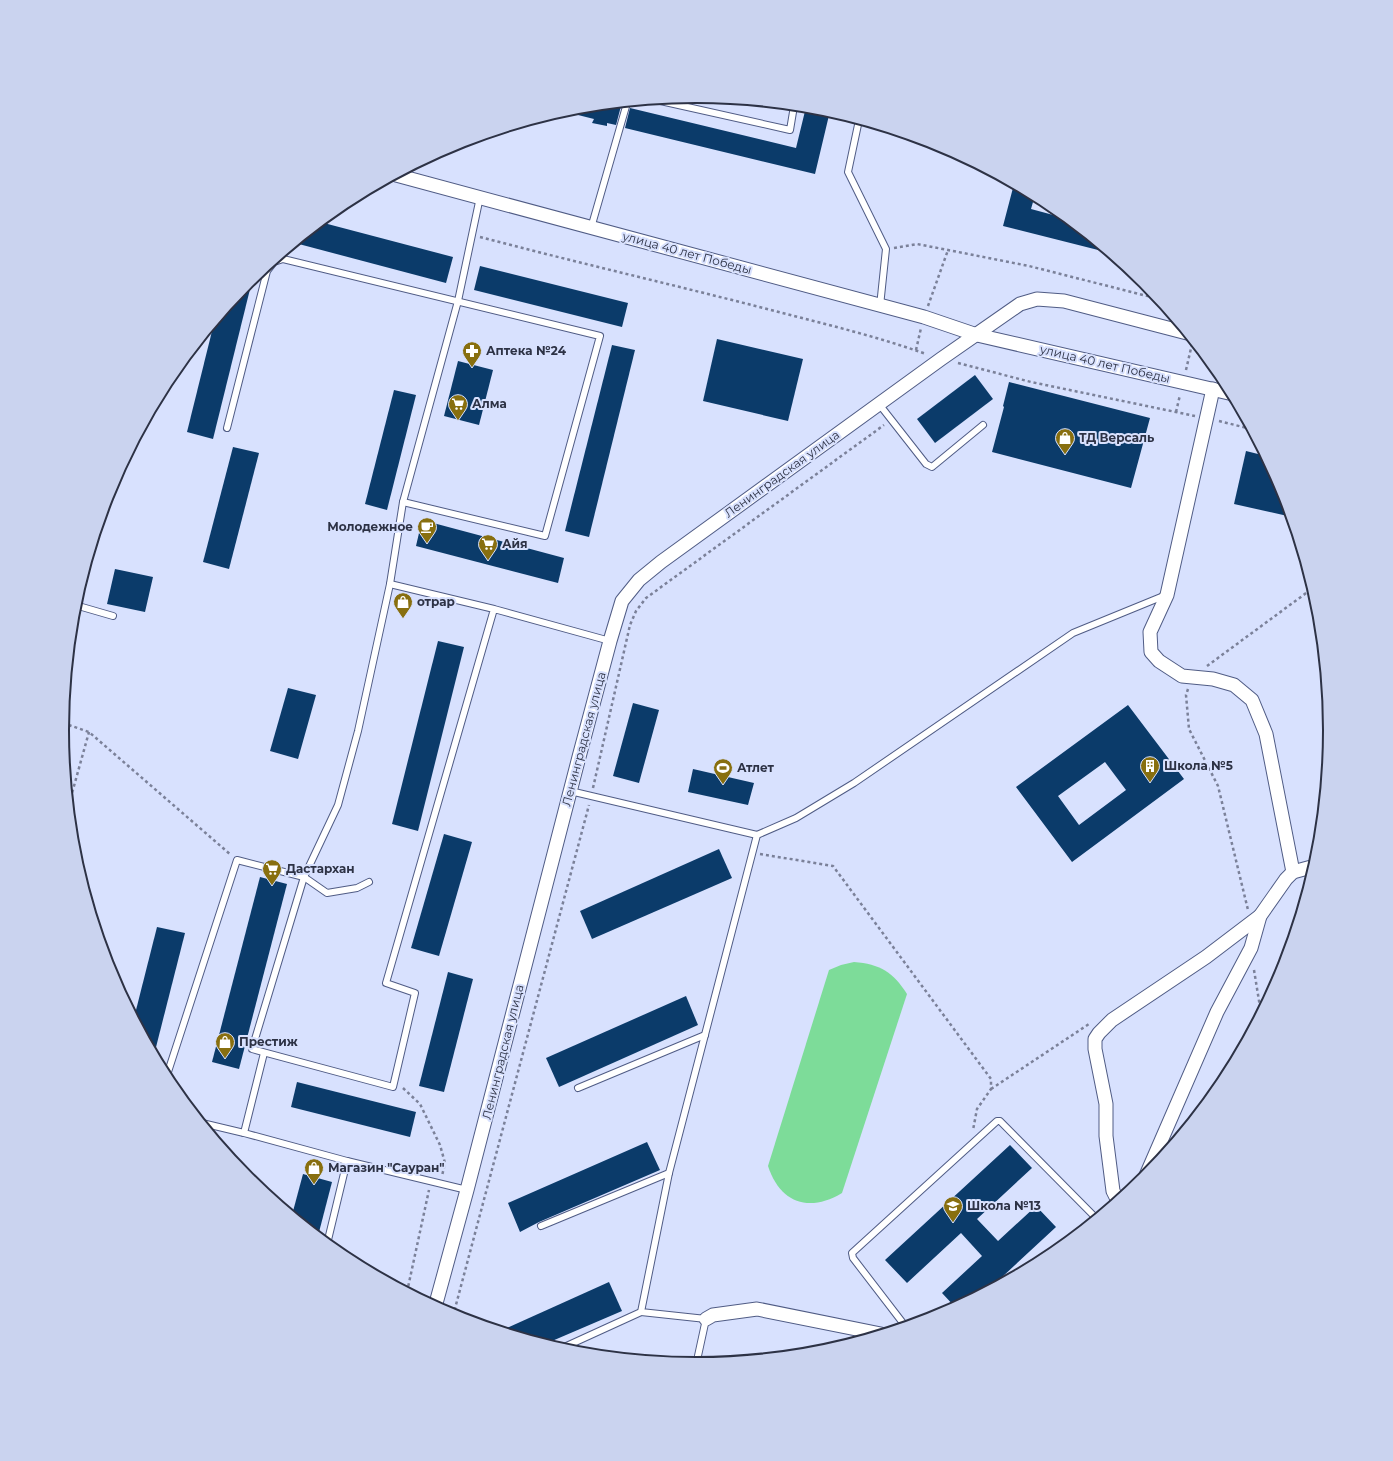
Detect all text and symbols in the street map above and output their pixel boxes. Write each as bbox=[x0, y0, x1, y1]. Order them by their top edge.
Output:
street label: улица 40 лет Победы bbox=[620, 228, 753, 277]
pharmacy icon: Аптека №24 bbox=[461, 340, 483, 368]
street label: улица 40 лет Победы bbox=[1038, 341, 1172, 386]
place label: Аптека №24 bbox=[486, 343, 567, 358]
supermarket icon: Алма bbox=[447, 393, 469, 421]
place label: Алма bbox=[472, 396, 507, 411]
street label: Ленинградская улица bbox=[721, 427, 842, 520]
shop icon: ТД Версаль bbox=[1054, 427, 1076, 455]
place label: ТД Версаль bbox=[1079, 430, 1154, 445]
cafe icon: Молодежное bbox=[416, 516, 438, 544]
place label: Молодежное bbox=[327, 519, 413, 534]
supermarket icon: Айя bbox=[477, 533, 499, 561]
place label: Айя bbox=[502, 536, 528, 551]
shop icon: отрар bbox=[392, 591, 414, 619]
place label: отрар bbox=[417, 594, 455, 609]
street label: Ленинградская улица bbox=[558, 670, 609, 808]
building icon: Школа №5 bbox=[1139, 755, 1161, 783]
sports icon: Атлет bbox=[712, 757, 734, 785]
place label: Школа №5 bbox=[1164, 758, 1233, 773]
place label: Атлет bbox=[737, 760, 774, 775]
supermarket icon: Дастархан bbox=[261, 858, 283, 886]
place label: Дастархан bbox=[286, 861, 355, 876]
street label: Ленинградская улица bbox=[478, 983, 527, 1121]
shop icon: Престиж bbox=[214, 1031, 236, 1059]
place label: Престиж bbox=[239, 1034, 298, 1049]
shop icon: Магазин "Сауран" bbox=[303, 1157, 325, 1185]
place label: Магазин "Сауран" bbox=[328, 1160, 445, 1175]
school or university icon: Школа №13 bbox=[942, 1195, 964, 1223]
place label: Школа №13 bbox=[967, 1198, 1041, 1213]

